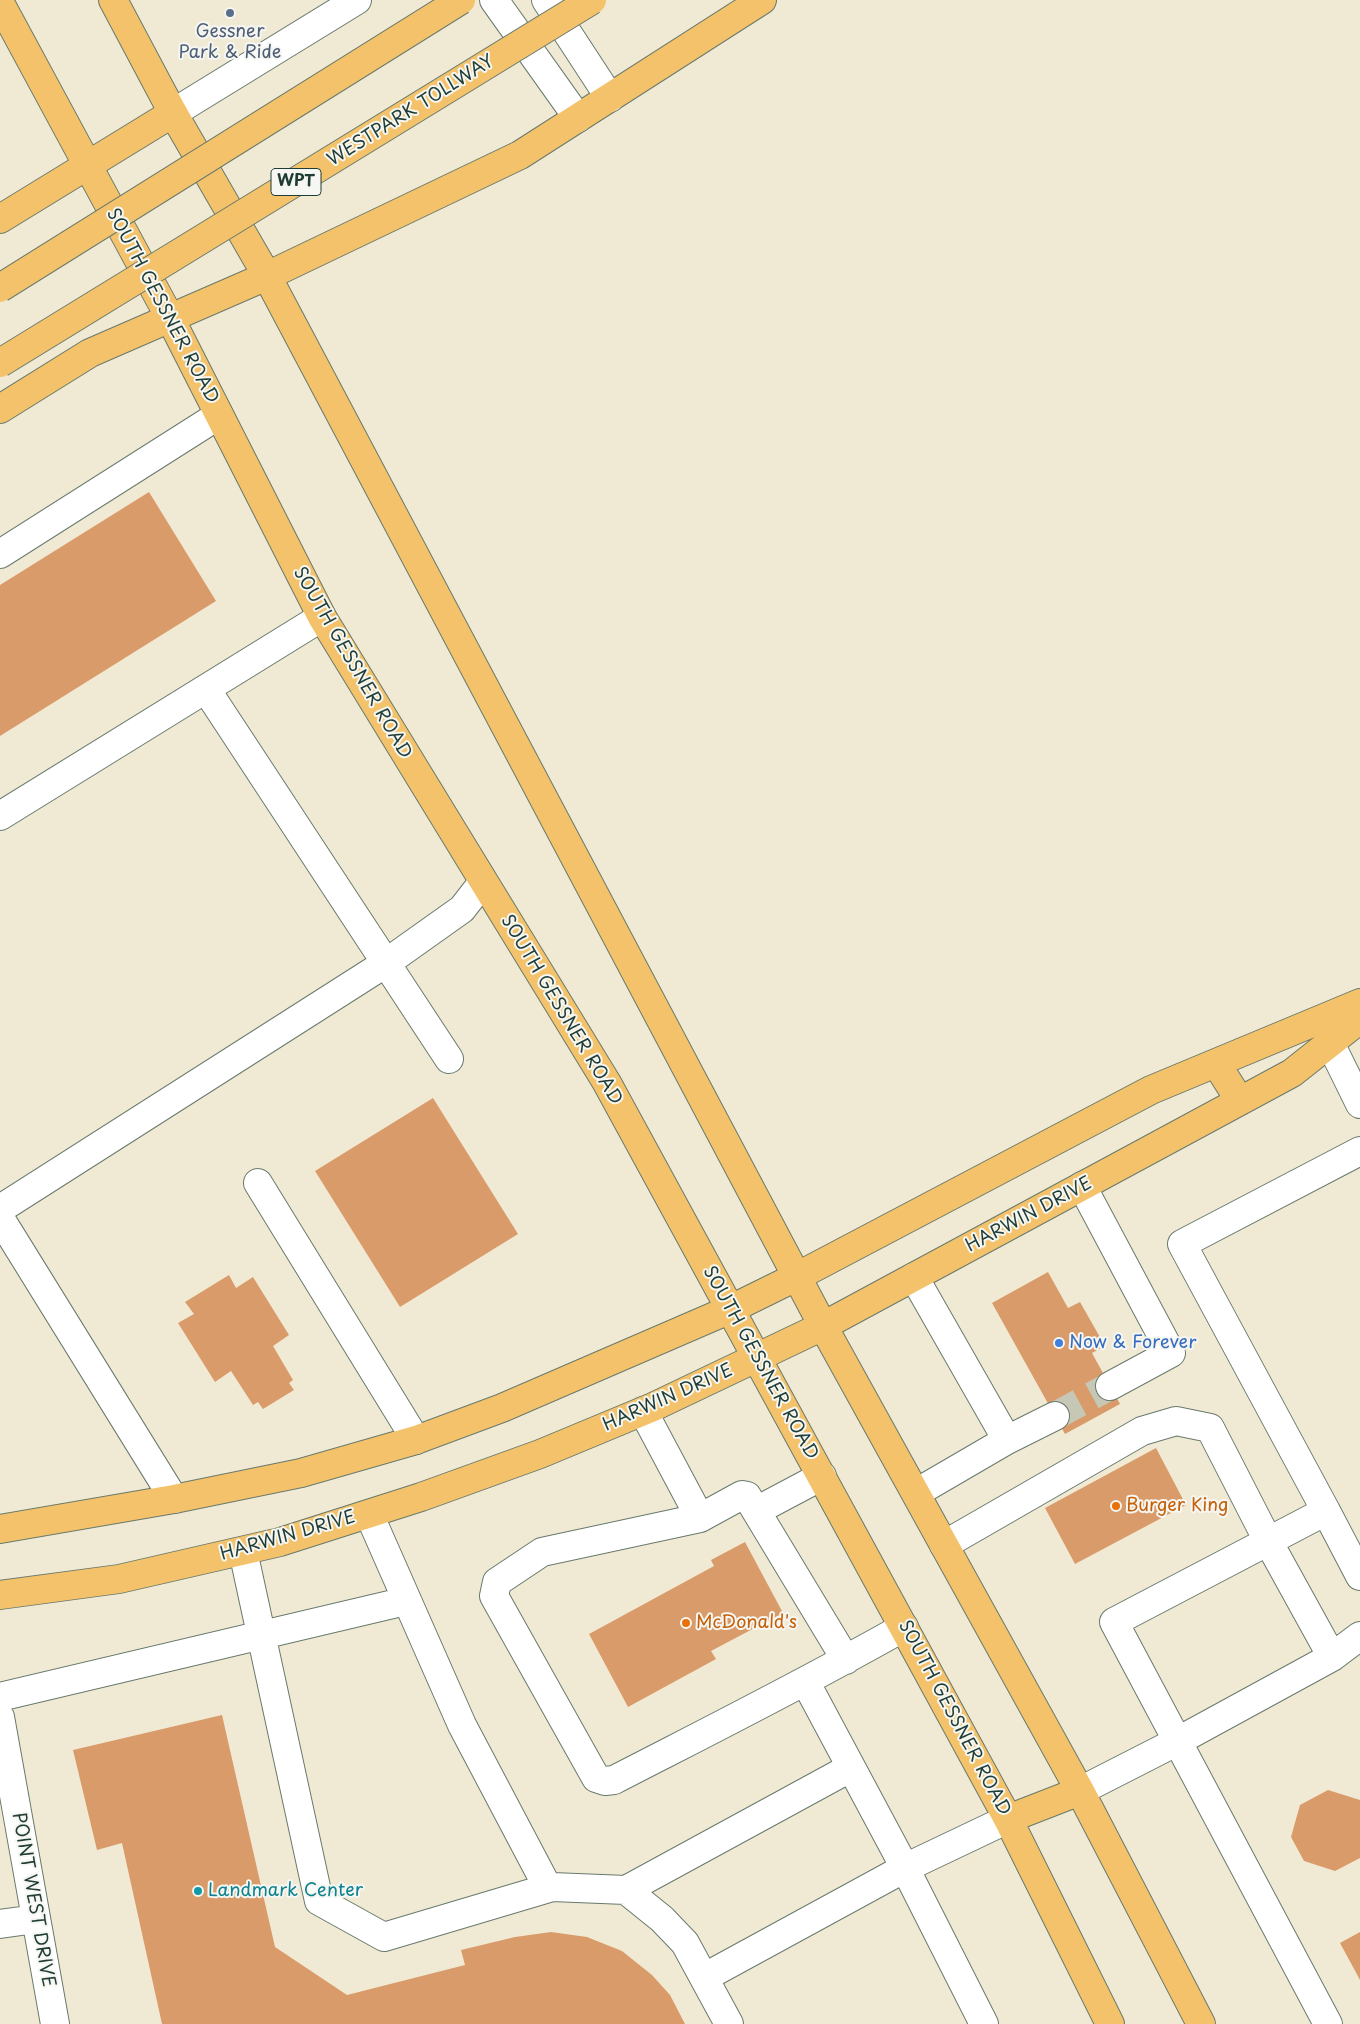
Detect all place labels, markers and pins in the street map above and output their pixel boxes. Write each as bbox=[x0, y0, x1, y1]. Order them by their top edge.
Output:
marker: Gessner Park & Ride bbox=[224, 7, 236, 19]
place label: Gessner Park & Ride bbox=[179, 21, 281, 64]
place label: Now & Forever bbox=[1069, 1332, 1196, 1354]
marker: Now & Forever bbox=[1053, 1337, 1065, 1349]
place label: Burger King bbox=[1126, 1495, 1228, 1517]
marker: Burger King bbox=[1110, 1500, 1122, 1512]
place label: McDonald's bbox=[696, 1612, 797, 1634]
marker: McDonald's bbox=[680, 1617, 692, 1629]
place label: Landmark Center bbox=[208, 1880, 363, 1902]
marker: Landmark Center bbox=[192, 1885, 204, 1897]

